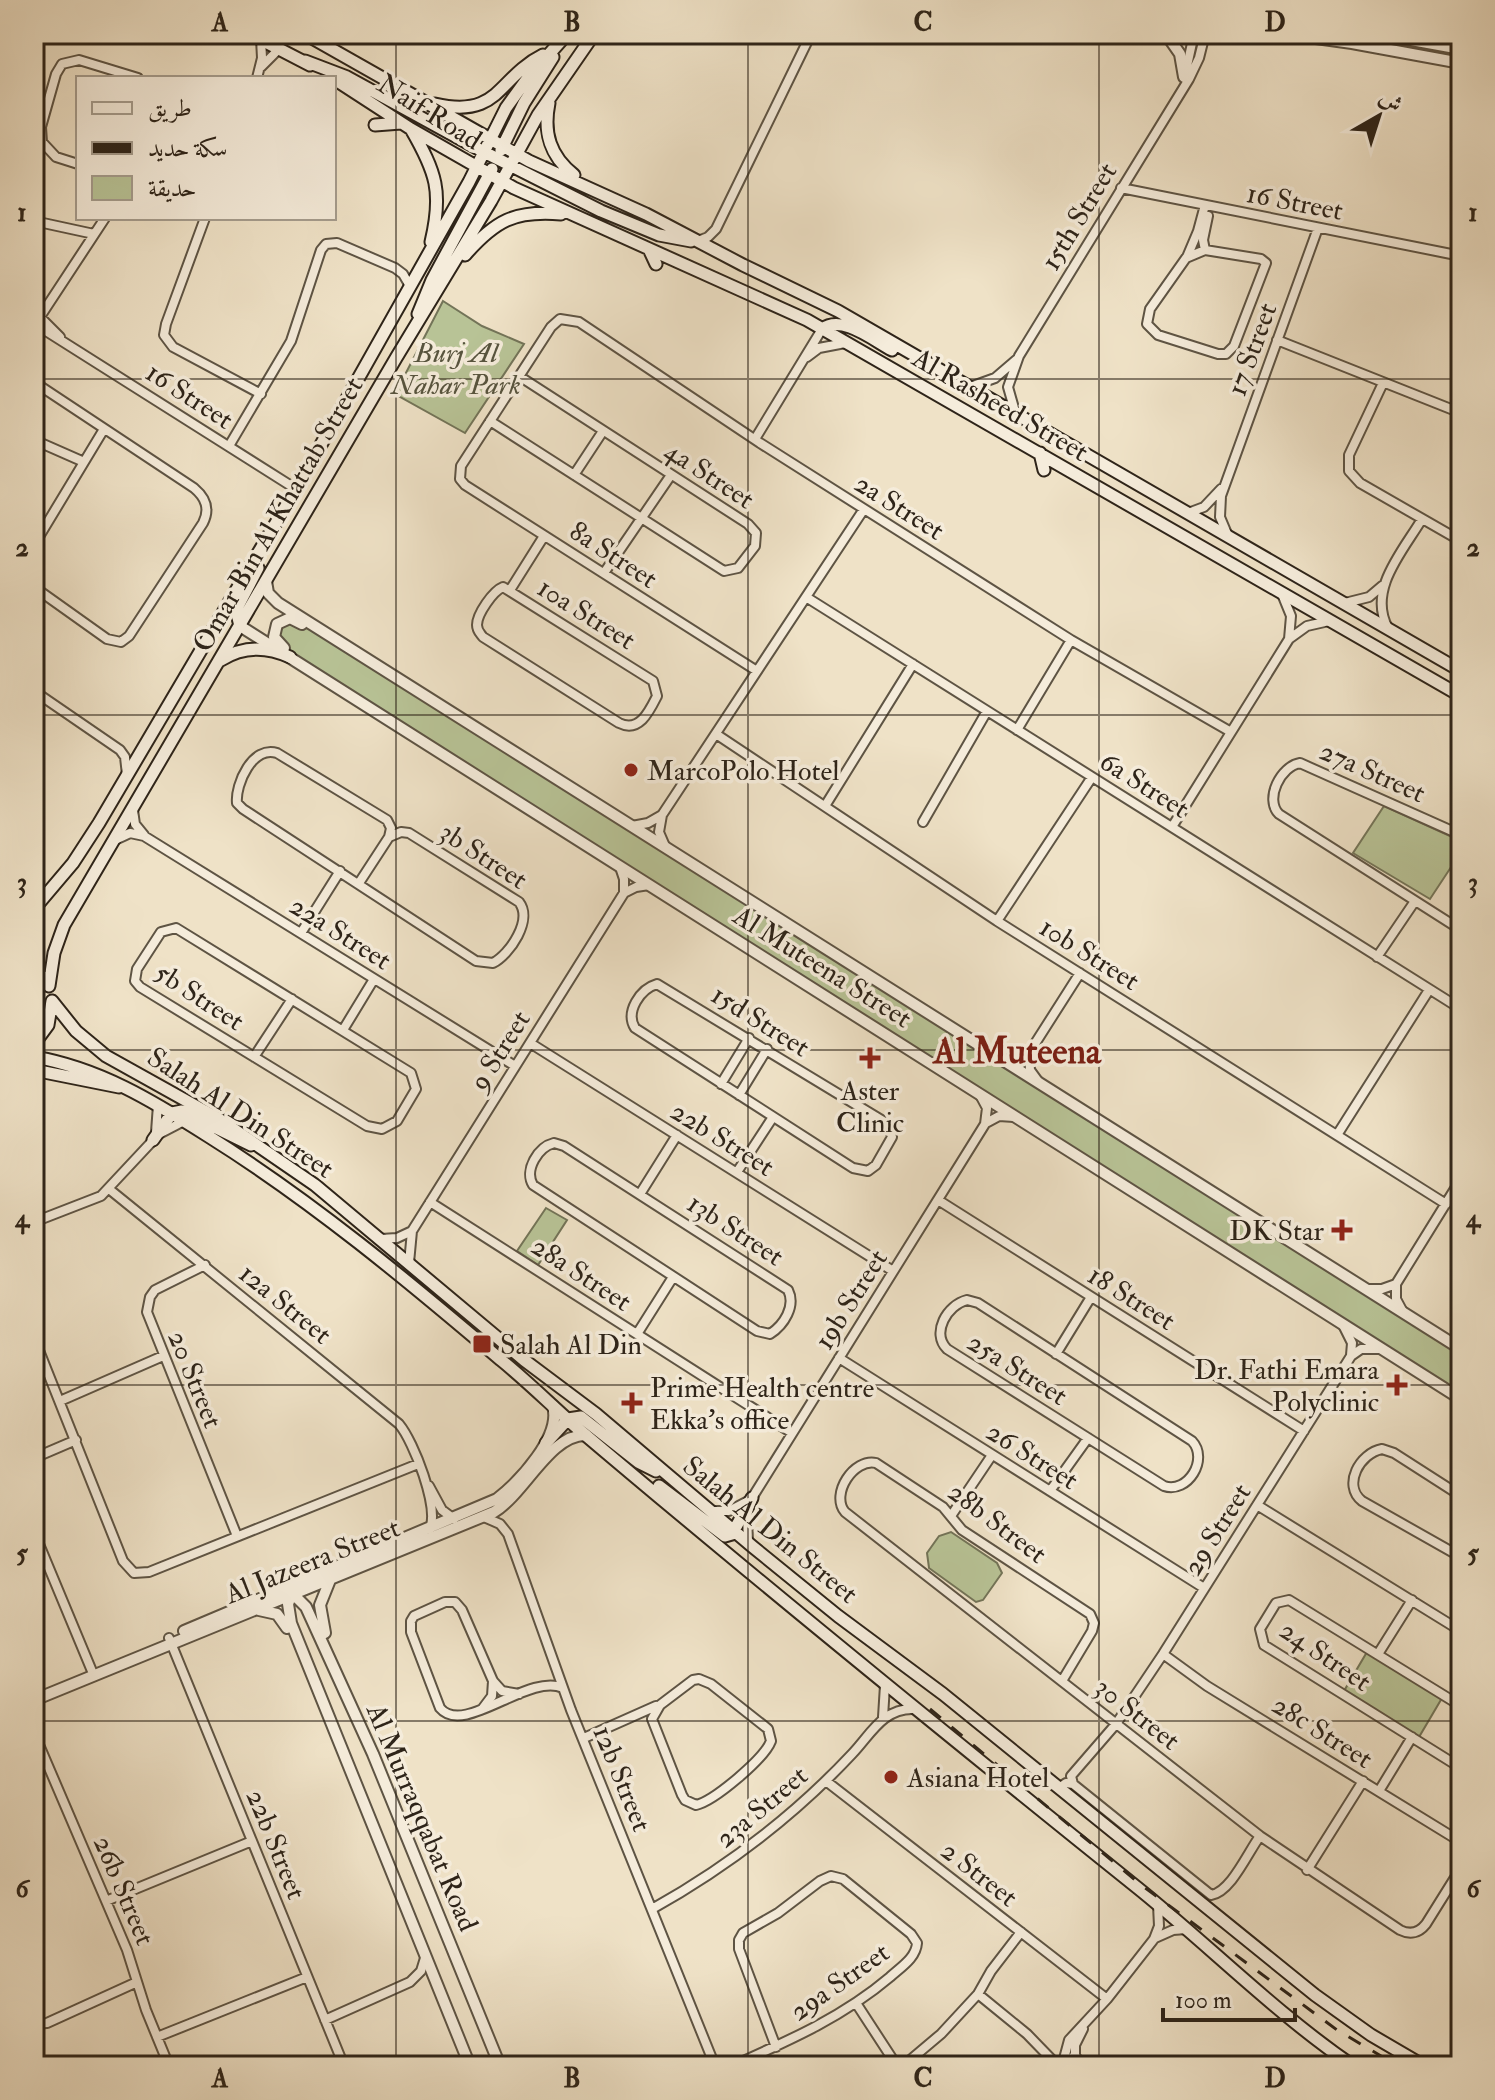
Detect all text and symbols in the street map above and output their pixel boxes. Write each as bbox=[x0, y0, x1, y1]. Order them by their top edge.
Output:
text: A bbox=[211, 7, 229, 39]
text: B bbox=[563, 7, 581, 39]
text: C bbox=[913, 7, 933, 39]
text: D bbox=[1264, 7, 1286, 39]
street label: Naif Road bbox=[370, 66, 488, 158]
legend bbox=[76, 76, 336, 220]
north arrow bbox=[1339, 76, 1419, 156]
text: ش bbox=[1374, 83, 1408, 119]
text: طريق bbox=[148, 93, 192, 124]
text: سكة حديد bbox=[148, 133, 227, 164]
street label: 15th Street bbox=[1034, 157, 1125, 277]
text: حديقة bbox=[148, 173, 197, 204]
street label: 16 Street bbox=[1244, 176, 1346, 229]
text: 1 bbox=[17, 197, 27, 229]
text: 1 bbox=[1468, 197, 1478, 229]
street label: 17 Street bbox=[1220, 298, 1285, 401]
park label: Burj Al Nahar Park bbox=[389, 336, 521, 403]
street label: Al Rasheed Street bbox=[905, 340, 1094, 470]
street label: 16 Street bbox=[139, 355, 240, 437]
street label: Omar Bin Al Khattab Street bbox=[185, 371, 371, 658]
street label: 4a Street bbox=[658, 433, 761, 517]
street label: 2a Street bbox=[848, 466, 950, 548]
street label: 8a Street bbox=[563, 514, 664, 597]
text: 2 bbox=[15, 532, 29, 564]
text: 2 bbox=[1466, 532, 1480, 564]
street label: 10a Street bbox=[531, 571, 642, 658]
street label: 27a Street bbox=[1314, 734, 1431, 811]
street label: 6a Street bbox=[1093, 744, 1195, 826]
place label: MarcoPolo Hotel bbox=[647, 754, 839, 789]
marker: MarcoPolo Hotel bbox=[622, 761, 640, 779]
street label: 3b Street bbox=[433, 815, 534, 898]
text: 3 bbox=[17, 867, 27, 899]
text: 3 bbox=[1468, 867, 1478, 899]
street label: 22a Street bbox=[283, 888, 398, 978]
street label: Al Muteena Street bbox=[726, 898, 918, 1036]
street label: 10b Street bbox=[1033, 910, 1146, 999]
street label: 5b Street bbox=[148, 956, 250, 1039]
street label: 15d Street bbox=[705, 977, 816, 1065]
street label: 9 Street bbox=[461, 1004, 538, 1099]
district label: Al Muteena bbox=[931, 1029, 1102, 1074]
street label: Salah Al Din Street bbox=[140, 1040, 340, 1187]
marker: Aster Clinic bbox=[859, 1047, 881, 1069]
place label: Aster Clinic bbox=[836, 1074, 904, 1141]
street label: 22b Street bbox=[664, 1094, 780, 1185]
street label: 13b Street bbox=[680, 1186, 790, 1274]
text: 4 bbox=[14, 1203, 31, 1235]
text: 4 bbox=[1465, 1203, 1482, 1235]
place label: DK Star bbox=[1229, 1214, 1325, 1249]
marker: DK Star bbox=[1331, 1219, 1353, 1241]
street label: 28a Street bbox=[525, 1229, 638, 1319]
street label: 19b Street bbox=[807, 1243, 896, 1356]
street label: 12a Street bbox=[232, 1256, 338, 1352]
street label: 18 Street bbox=[1081, 1258, 1181, 1339]
street label: 25a Street bbox=[961, 1325, 1074, 1414]
street label: 20 Street bbox=[159, 1326, 230, 1433]
place label: Salah Al Din bbox=[500, 1328, 642, 1363]
marker: Salah Al Din bbox=[471, 1333, 493, 1355]
place label: Dr. Fathi Emara Polyclinic bbox=[1194, 1353, 1379, 1420]
place label: Prime Health centre Ekka's office bbox=[650, 1371, 874, 1438]
marker: Dr. Fathi Emara Polyclinic bbox=[1386, 1374, 1408, 1396]
marker: Prime Health centre Ekka's office bbox=[621, 1392, 643, 1414]
street label: 26 Street bbox=[980, 1414, 1085, 1498]
street label: Salah Al Din Street bbox=[675, 1449, 865, 1612]
street label: 28b Street bbox=[941, 1475, 1053, 1572]
street label: 29 Street bbox=[1175, 1477, 1259, 1582]
street label: Al Jazeera Street bbox=[219, 1510, 405, 1613]
text: 5 bbox=[16, 1538, 28, 1570]
text: 5 bbox=[1467, 1538, 1479, 1570]
street label: 24 Street bbox=[1273, 1613, 1378, 1699]
street label: 30 Street bbox=[1087, 1670, 1187, 1758]
street label: 28c Street bbox=[1265, 1688, 1379, 1777]
street label: Al Murraqqabat Road bbox=[357, 1698, 485, 1937]
street label: 12b Street bbox=[585, 1720, 659, 1837]
street label: 23a Street bbox=[709, 1758, 815, 1856]
place label: Asiana Hotel bbox=[906, 1761, 1049, 1796]
marker: Asiana Hotel bbox=[882, 1768, 900, 1786]
street label: 22b Street bbox=[238, 1784, 313, 1905]
street label: 26b Street bbox=[85, 1831, 162, 1951]
street label: 2 Street bbox=[934, 1833, 1024, 1915]
text: 6 bbox=[15, 1873, 30, 1905]
text: 6 bbox=[1466, 1873, 1481, 1905]
street label: 29a Street bbox=[783, 1935, 896, 2029]
scale bar bbox=[1163, 1972, 1295, 2022]
text: 100 m bbox=[1175, 1985, 1232, 2016]
text: A bbox=[211, 2063, 229, 2095]
text: B bbox=[563, 2063, 581, 2095]
text: C bbox=[913, 2063, 933, 2095]
text: D bbox=[1264, 2063, 1286, 2095]

